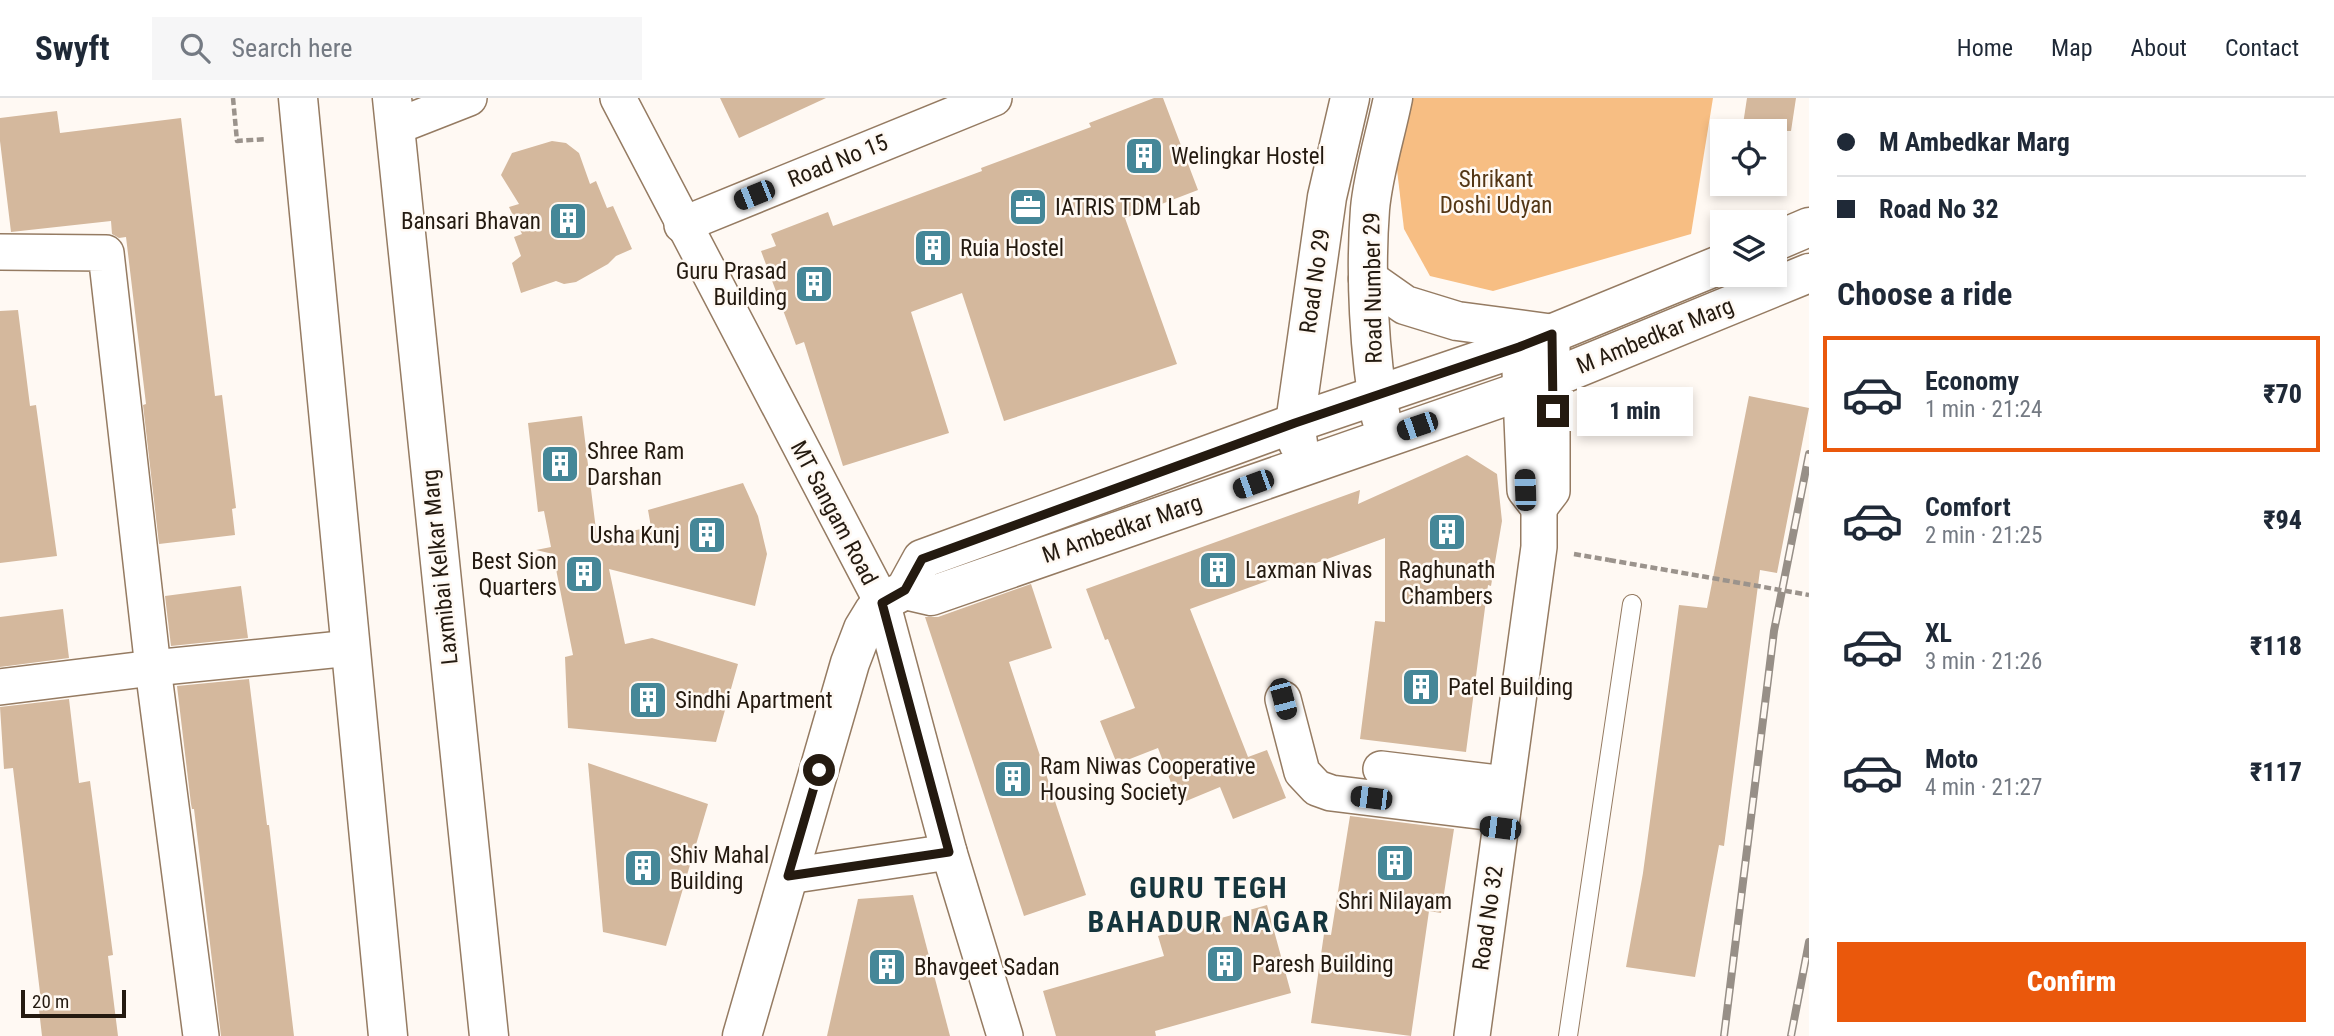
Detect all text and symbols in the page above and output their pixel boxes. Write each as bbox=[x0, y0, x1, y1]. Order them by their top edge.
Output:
search box bbox=[152, 17, 642, 80]
text: Swyft bbox=[35, 29, 110, 68]
icon: search bbox=[176, 29, 214, 67]
text: Search here bbox=[232, 33, 353, 63]
text: Home bbox=[1957, 34, 2013, 62]
text: Map bbox=[2051, 34, 2093, 62]
text: About bbox=[2131, 34, 2187, 62]
text: Contact bbox=[2225, 34, 2299, 62]
map controls bbox=[1710, 119, 1787, 287]
button: locate bbox=[1710, 119, 1787, 196]
text: M Ambedkar Marg bbox=[1879, 127, 2070, 157]
street label: Road No 15 bbox=[784, 129, 892, 193]
building icon: Welingkar Hostel bbox=[1123, 135, 1165, 177]
place label: Welingkar Hostel bbox=[1171, 143, 1325, 170]
park label: Shrikant Doshi Udyan bbox=[1440, 166, 1552, 219]
car bbox=[731, 177, 778, 213]
office icon: IATRIS TDM Lab bbox=[1007, 186, 1049, 228]
place label: IATRIS TDM Lab bbox=[1055, 194, 1201, 221]
text: Road No 32 bbox=[1879, 194, 1999, 224]
building icon: Bansari Bhavan bbox=[547, 200, 589, 242]
place label: Bansari Bhavan bbox=[401, 208, 541, 235]
button: layers bbox=[1710, 210, 1787, 287]
street label: Road Number 29 bbox=[1358, 212, 1388, 364]
building icon: Ruia Hostel bbox=[912, 227, 954, 269]
street label: Road No 29 bbox=[1294, 227, 1336, 335]
place label: Ruia Hostel bbox=[960, 235, 1064, 262]
place label: Guru Prasad Building bbox=[676, 258, 787, 311]
building icon: Guru Prasad Building bbox=[793, 263, 835, 305]
text: Choose a ride bbox=[1837, 275, 2012, 313]
street label: M Ambedkar Marg bbox=[1573, 292, 1737, 380]
icon: car bbox=[1841, 363, 1904, 426]
text: Economy bbox=[1925, 366, 2019, 396]
text: ₹70 bbox=[2263, 379, 2302, 409]
callout: 1 min bbox=[1578, 386, 1693, 436]
route end bbox=[1537, 395, 1569, 427]
text: 1 min · 21:24 bbox=[1925, 396, 2042, 423]
text: 1 min bbox=[1609, 398, 1661, 425]
car bbox=[1394, 409, 1441, 443]
street label: MT Sangam Road bbox=[785, 436, 883, 590]
place label: Shree Ram Darshan bbox=[587, 438, 684, 491]
building icon: Shree Ram Darshan bbox=[539, 443, 581, 485]
car bbox=[1230, 467, 1277, 501]
street label: Laxmibai Kelkar Marg bbox=[416, 468, 464, 666]
car bbox=[1514, 469, 1537, 511]
street label: M Ambedkar Marg bbox=[1039, 489, 1205, 569]
icon: car bbox=[1841, 489, 1904, 552]
text: Comfort bbox=[1925, 492, 2011, 522]
text: ₹94 bbox=[2263, 505, 2302, 535]
building icon: Raghunath Chambers bbox=[1426, 511, 1468, 553]
building icon: Usha Kunj bbox=[686, 514, 728, 556]
place label: Usha Kunj bbox=[589, 522, 680, 549]
text: 2 min · 21:25 bbox=[1925, 522, 2042, 549]
place label: Best Sion Quarters bbox=[471, 548, 557, 601]
building icon: Laxman Nivas bbox=[1197, 549, 1239, 591]
building icon: Best Sion Quarters bbox=[563, 553, 605, 595]
place label: Laxman Nivas bbox=[1245, 557, 1373, 584]
place label: Raghunath Chambers bbox=[1399, 557, 1495, 610]
icon: car bbox=[1841, 615, 1904, 678]
text: XL bbox=[1925, 618, 1952, 648]
text: ₹118 bbox=[2250, 631, 2302, 661]
text: 3 min · 21:26 bbox=[1925, 648, 2042, 675]
building icon: Patel Building bbox=[1400, 666, 1442, 708]
place label: Patel Building bbox=[1448, 674, 1573, 701]
car bbox=[1268, 676, 1299, 722]
building icon: Sindhi Apartment bbox=[627, 679, 669, 721]
place label: Sindhi Apartment bbox=[675, 687, 832, 714]
icon: car bbox=[1841, 741, 1904, 804]
text: Moto bbox=[1925, 744, 1978, 774]
place label: Ram Niwas Cooperative Housing Society bbox=[1040, 753, 1255, 806]
route start bbox=[803, 754, 835, 786]
text: ₹117 bbox=[2250, 757, 2302, 787]
building icon: Ram Niwas Cooperative Housing Society bbox=[992, 758, 1034, 800]
text: 4 min · 21:27 bbox=[1925, 774, 2042, 801]
car bbox=[1349, 785, 1394, 811]
car bbox=[1478, 815, 1523, 841]
place label: Shiv Mahal Building bbox=[670, 842, 769, 895]
building icon: Shri Nilayam bbox=[1374, 842, 1416, 884]
building icon: Shiv Mahal Building bbox=[622, 847, 664, 889]
street label: Road No 32 bbox=[1467, 864, 1509, 972]
district label: GURU TEGH BAHADUR NAGAR bbox=[1087, 870, 1331, 939]
place label: Shri Nilayam bbox=[1338, 888, 1452, 915]
button: Confirm bbox=[1837, 942, 2306, 1022]
building icon: Paresh Building bbox=[1204, 943, 1246, 985]
building icon: Bhavgeet Sadan bbox=[866, 946, 908, 988]
place label: Paresh Building bbox=[1252, 951, 1394, 978]
place label: Bhavgeet Sadan bbox=[914, 954, 1060, 981]
scale bar bbox=[21, 987, 126, 1019]
text: 20 m bbox=[32, 990, 69, 1013]

